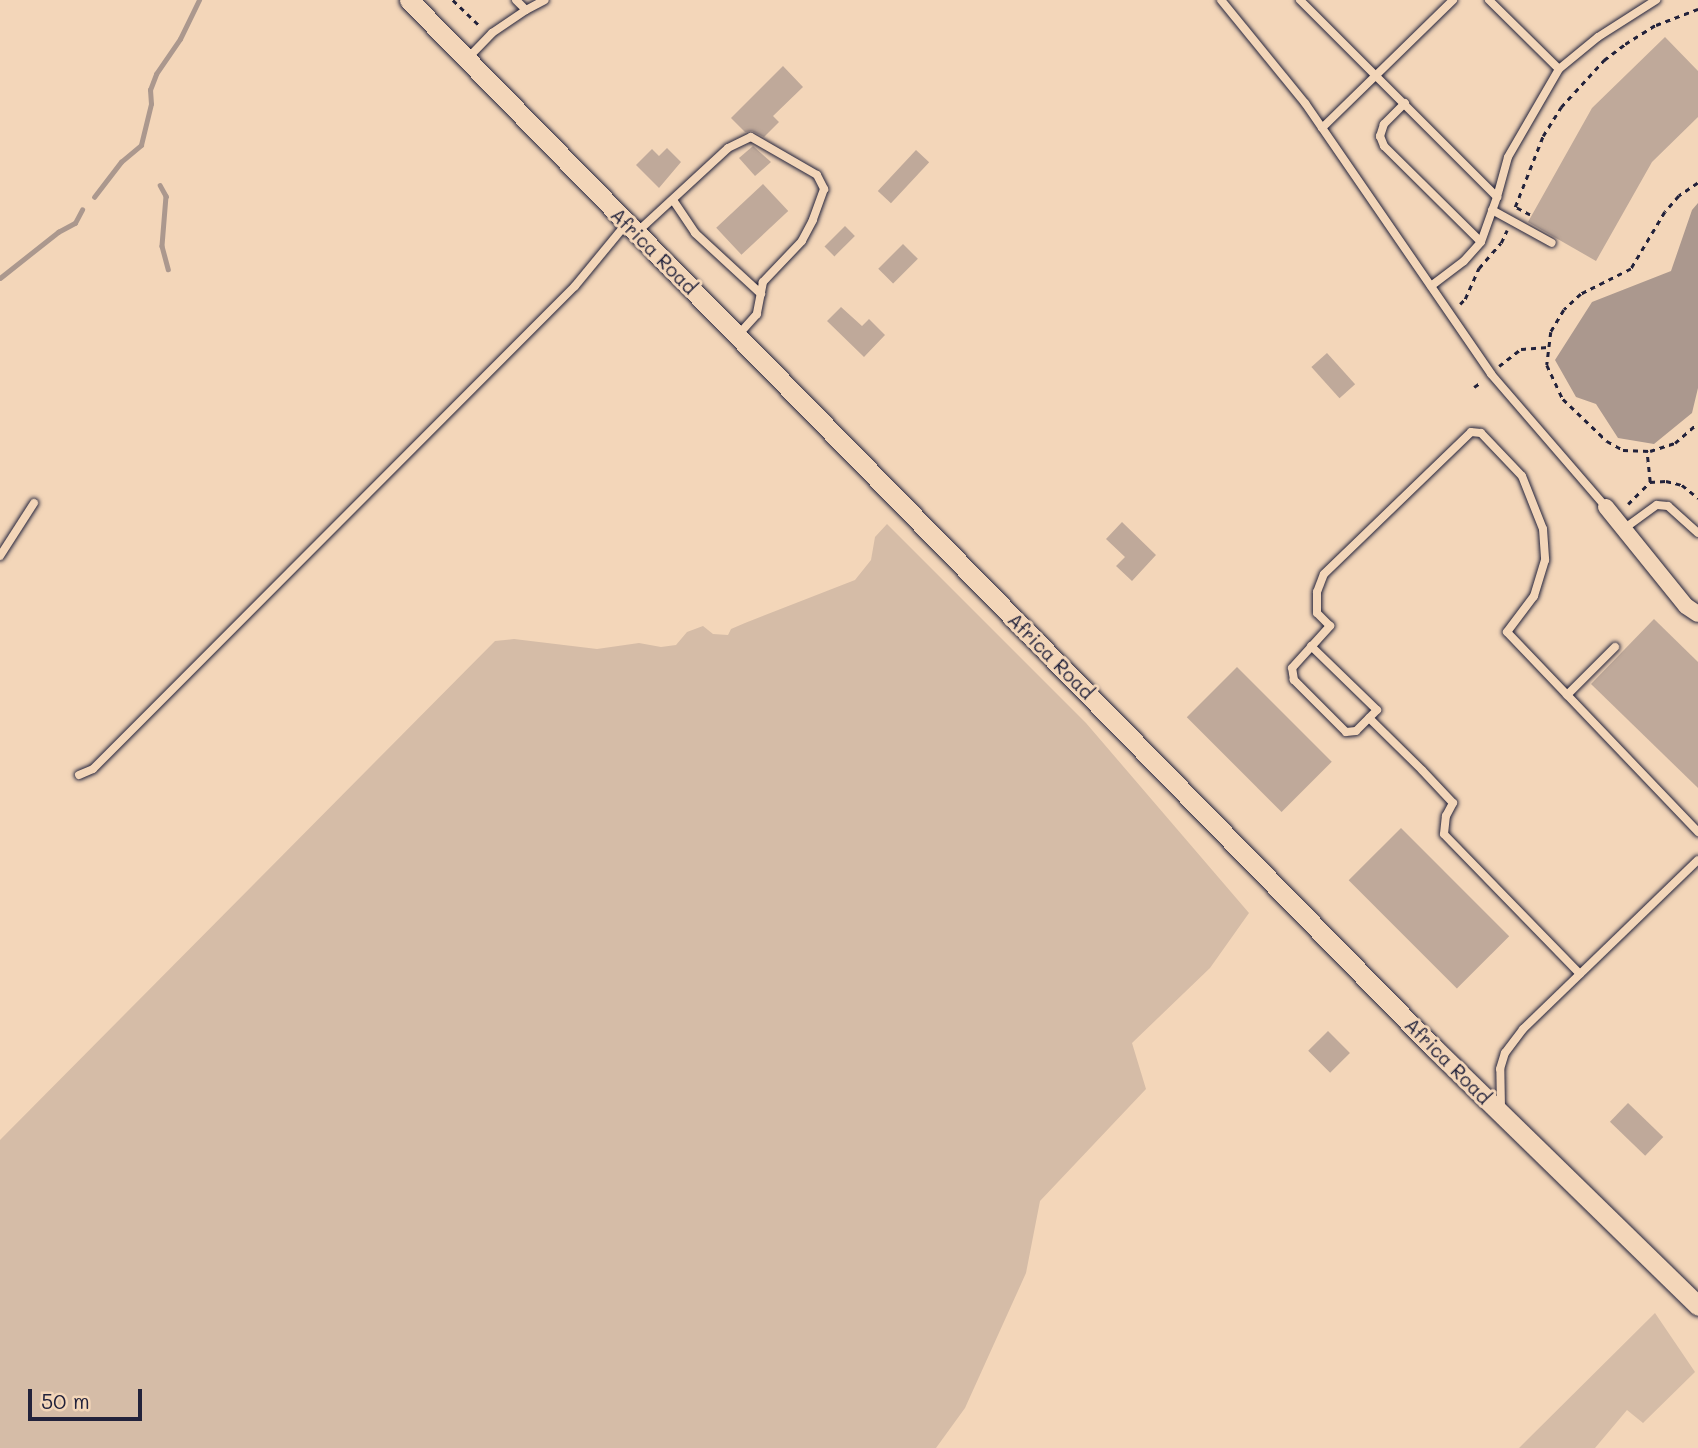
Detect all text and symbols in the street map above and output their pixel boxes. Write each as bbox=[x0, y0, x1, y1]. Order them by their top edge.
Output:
street label: Africa Road bbox=[606, 203, 702, 299]
street label: Africa Road bbox=[1003, 608, 1099, 704]
street label: Africa Road bbox=[1400, 1013, 1496, 1109]
scale bar bbox=[32, 1374, 145, 1418]
text: 50 m bbox=[41, 1387, 90, 1414]

